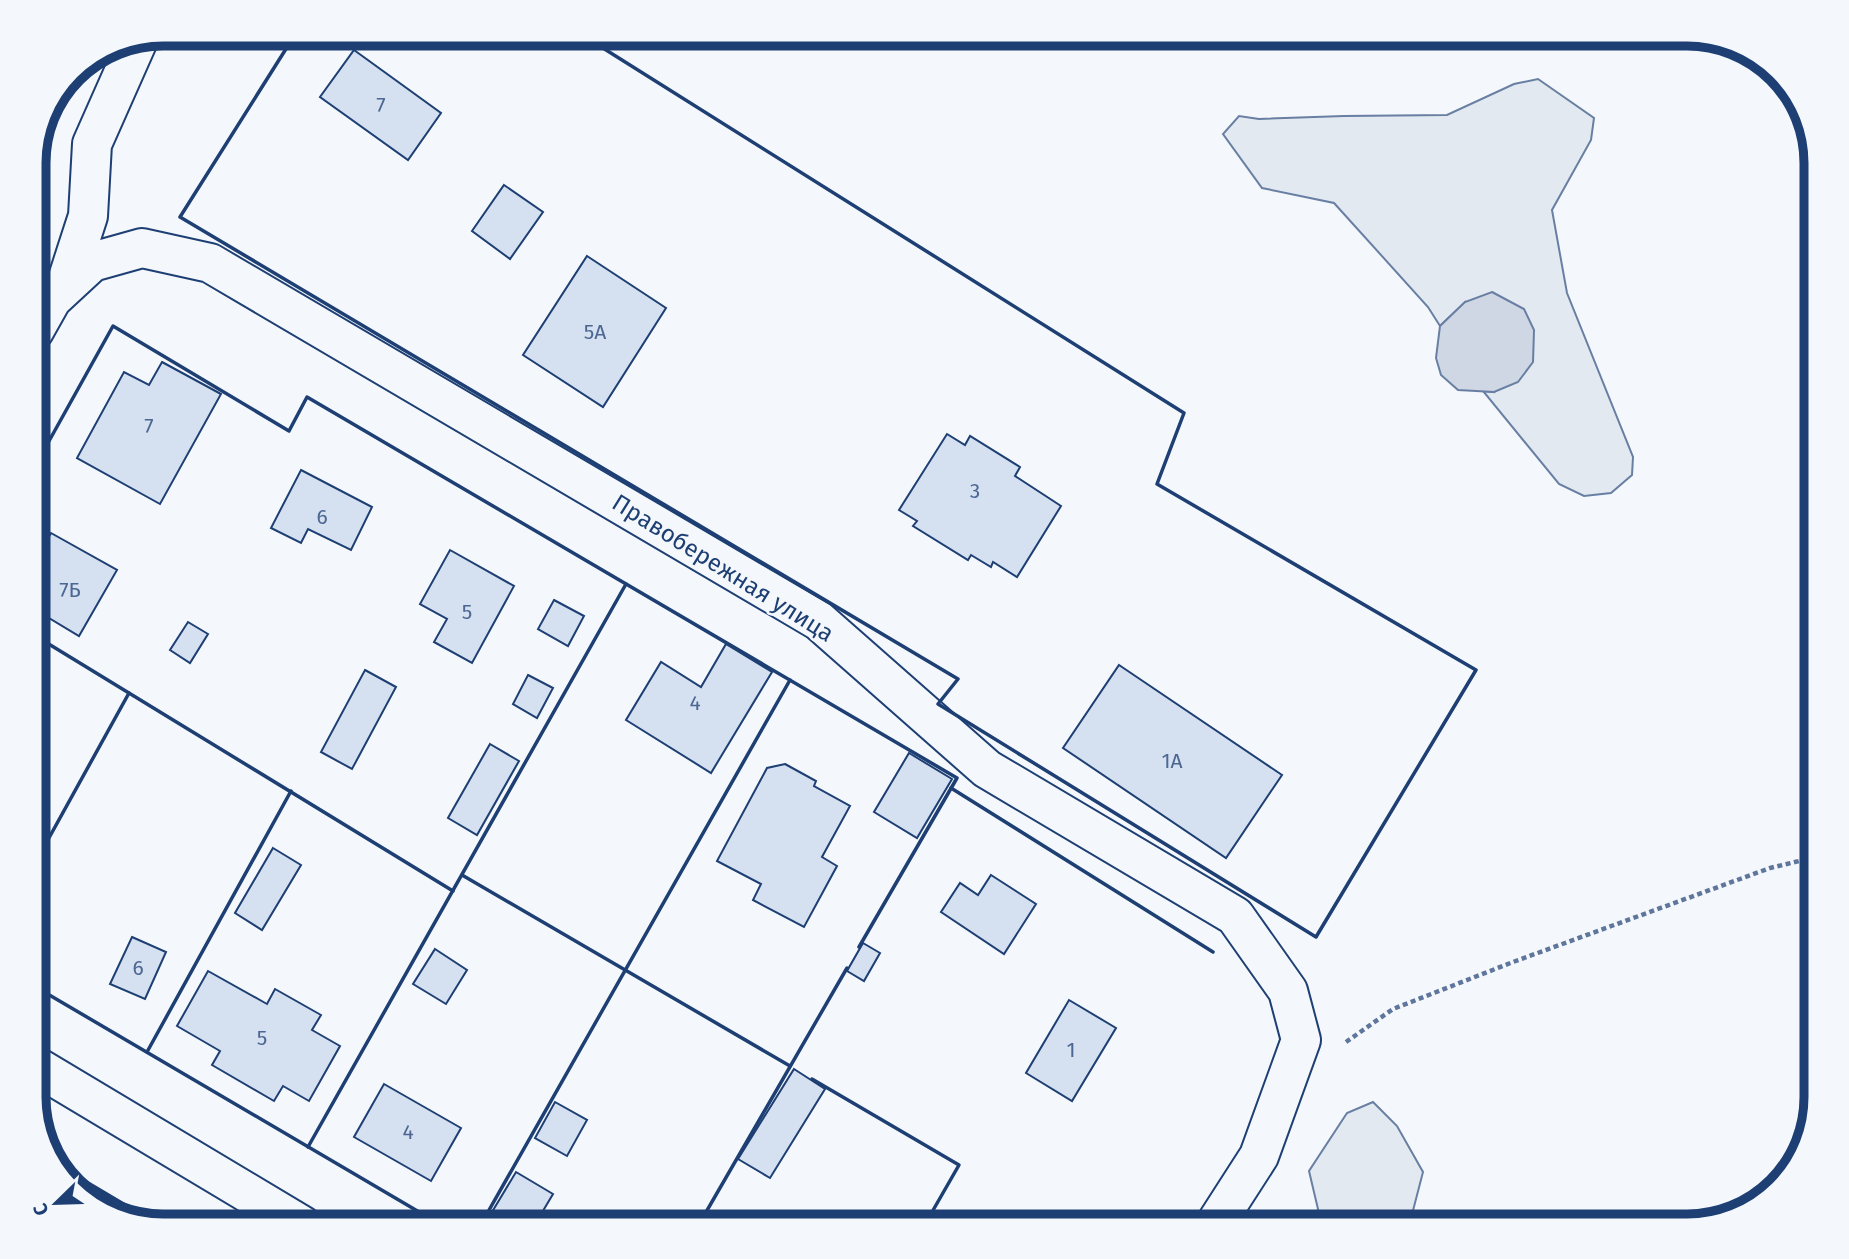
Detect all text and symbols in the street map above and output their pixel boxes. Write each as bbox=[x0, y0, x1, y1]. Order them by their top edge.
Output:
house number: 7 bbox=[376, 92, 386, 118]
house number: 5А bbox=[584, 319, 606, 345]
house number: 7 bbox=[144, 413, 154, 439]
house number: 3 bbox=[970, 478, 980, 504]
street label: Правобережная улица bbox=[607, 488, 839, 648]
house number: 6 bbox=[316, 504, 328, 530]
house number: 7Б bbox=[59, 577, 81, 603]
house number: 5 bbox=[462, 599, 472, 625]
house number: 4 bbox=[689, 690, 701, 716]
house number: 1А bbox=[1161, 748, 1183, 774]
house number: 6 bbox=[132, 955, 144, 981]
house number: 5 bbox=[257, 1025, 267, 1051]
house number: 1 bbox=[1066, 1037, 1076, 1063]
house number: 4 bbox=[402, 1119, 414, 1145]
north arrow bbox=[21, 1168, 91, 1238]
text: С bbox=[28, 1200, 54, 1219]

